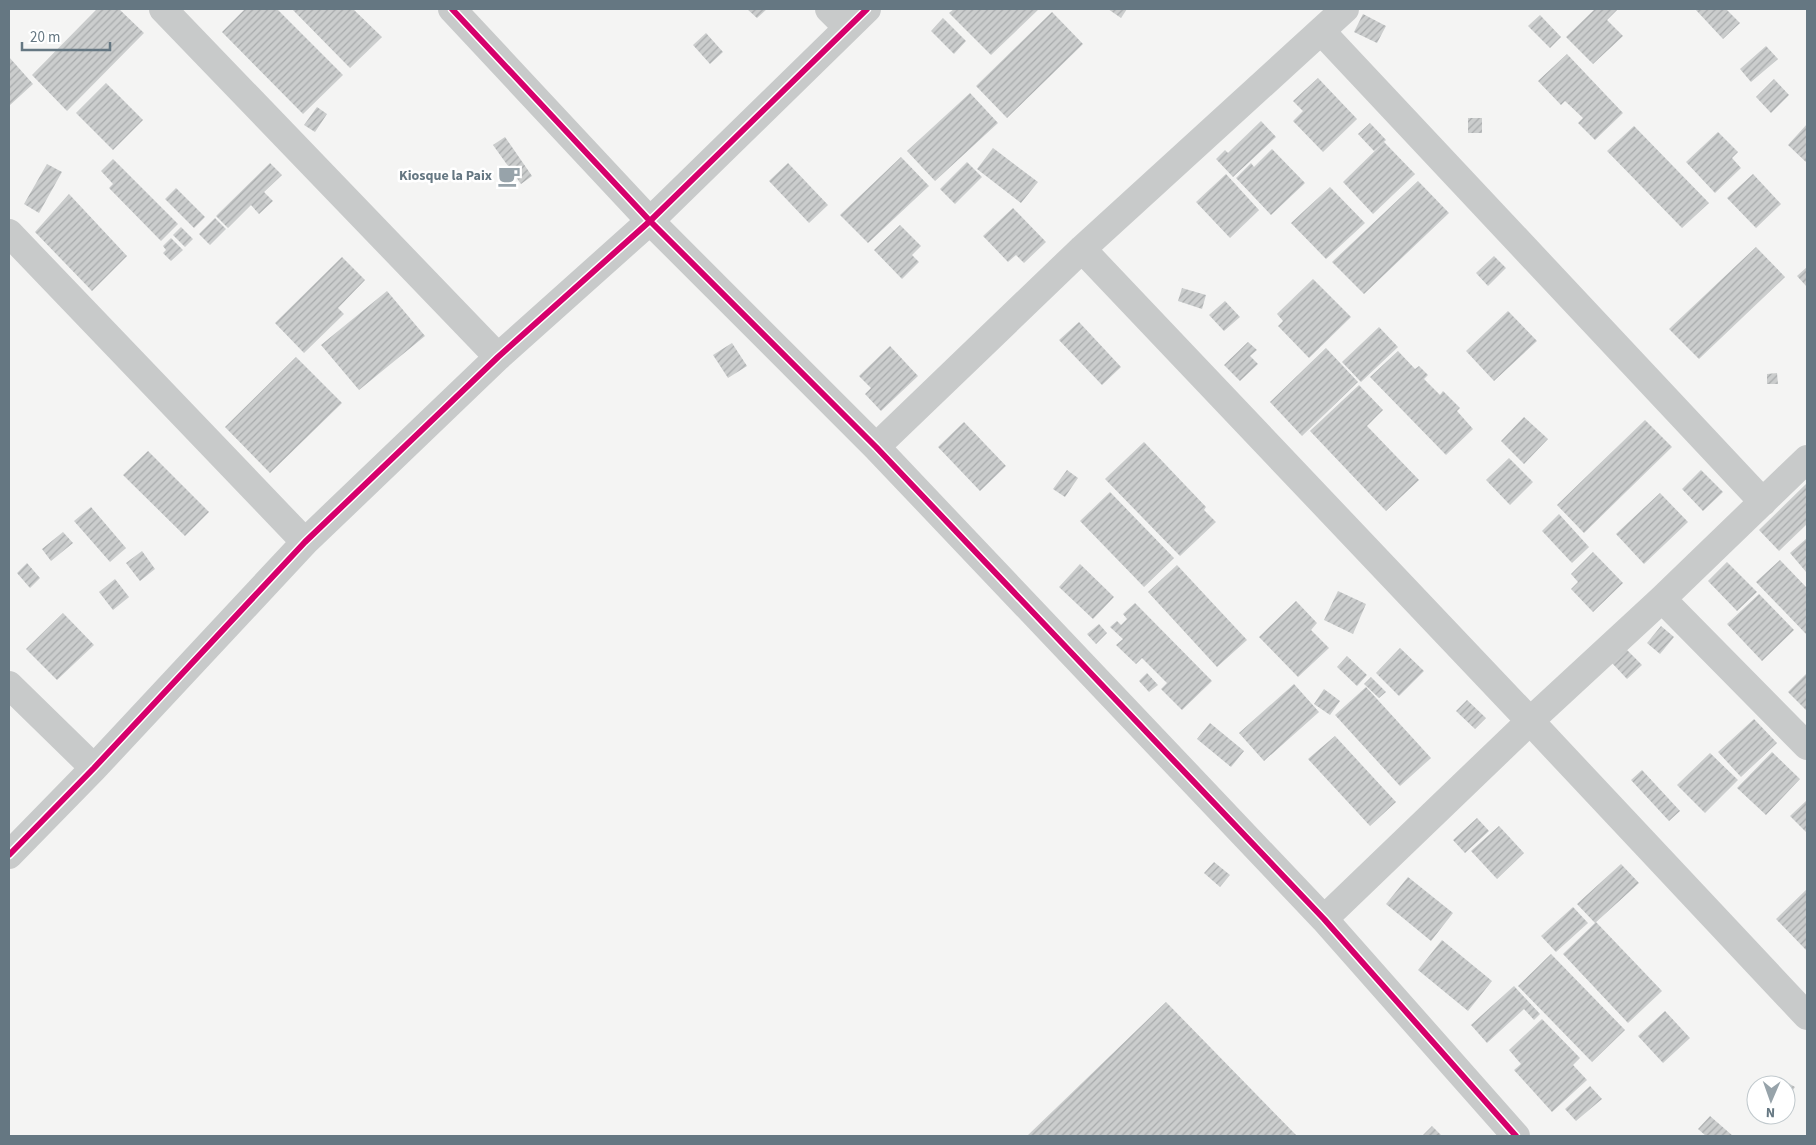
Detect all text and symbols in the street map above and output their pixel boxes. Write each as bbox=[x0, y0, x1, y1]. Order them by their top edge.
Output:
scale bar bbox=[22, 20, 110, 52]
text: 20 m bbox=[30, 27, 60, 48]
cafe icon: Kiosque la Paix bbox=[496, 163, 522, 189]
place label: Kiosque la Paix bbox=[399, 166, 492, 186]
north arrow bbox=[1746, 1075, 1796, 1125]
text: N bbox=[1766, 1102, 1776, 1122]

